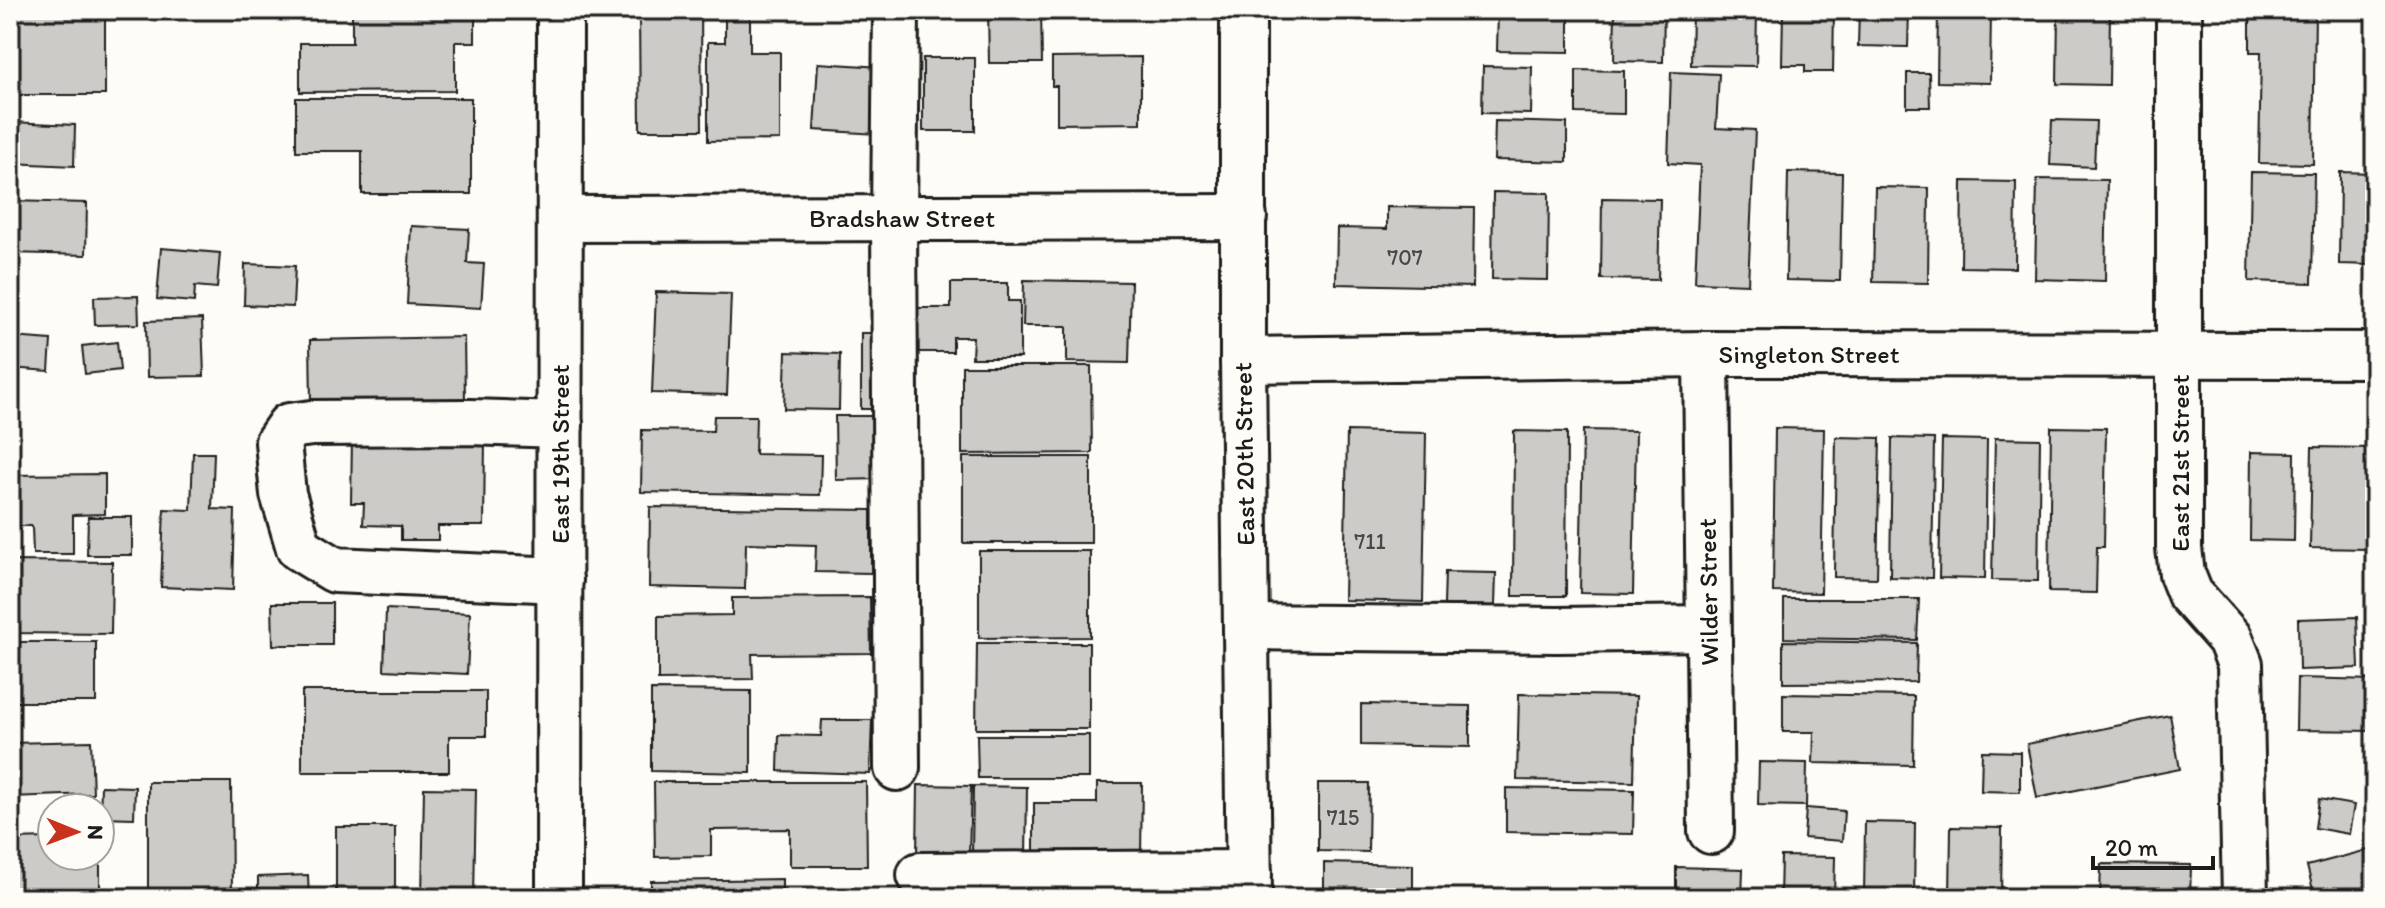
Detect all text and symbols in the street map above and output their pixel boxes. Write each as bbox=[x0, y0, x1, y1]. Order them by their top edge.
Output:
street label: Bradshaw Street bbox=[809, 202, 995, 234]
house number: 707 bbox=[1387, 244, 1423, 271]
street label: Singleton Street bbox=[1719, 338, 1900, 370]
street label: East 20th Street bbox=[1226, 362, 1262, 546]
street label: East 19th Street bbox=[544, 364, 576, 544]
street label: East 21st Street bbox=[2164, 374, 2196, 552]
street label: Wilder Street bbox=[1691, 518, 1725, 666]
house number: 711 bbox=[1354, 528, 1386, 555]
north arrow bbox=[36, 792, 116, 872]
house number: 715 bbox=[1327, 804, 1359, 831]
scale bar bbox=[2093, 820, 2213, 870]
text: N bbox=[82, 825, 109, 840]
text: 20 m bbox=[2105, 833, 2158, 862]

